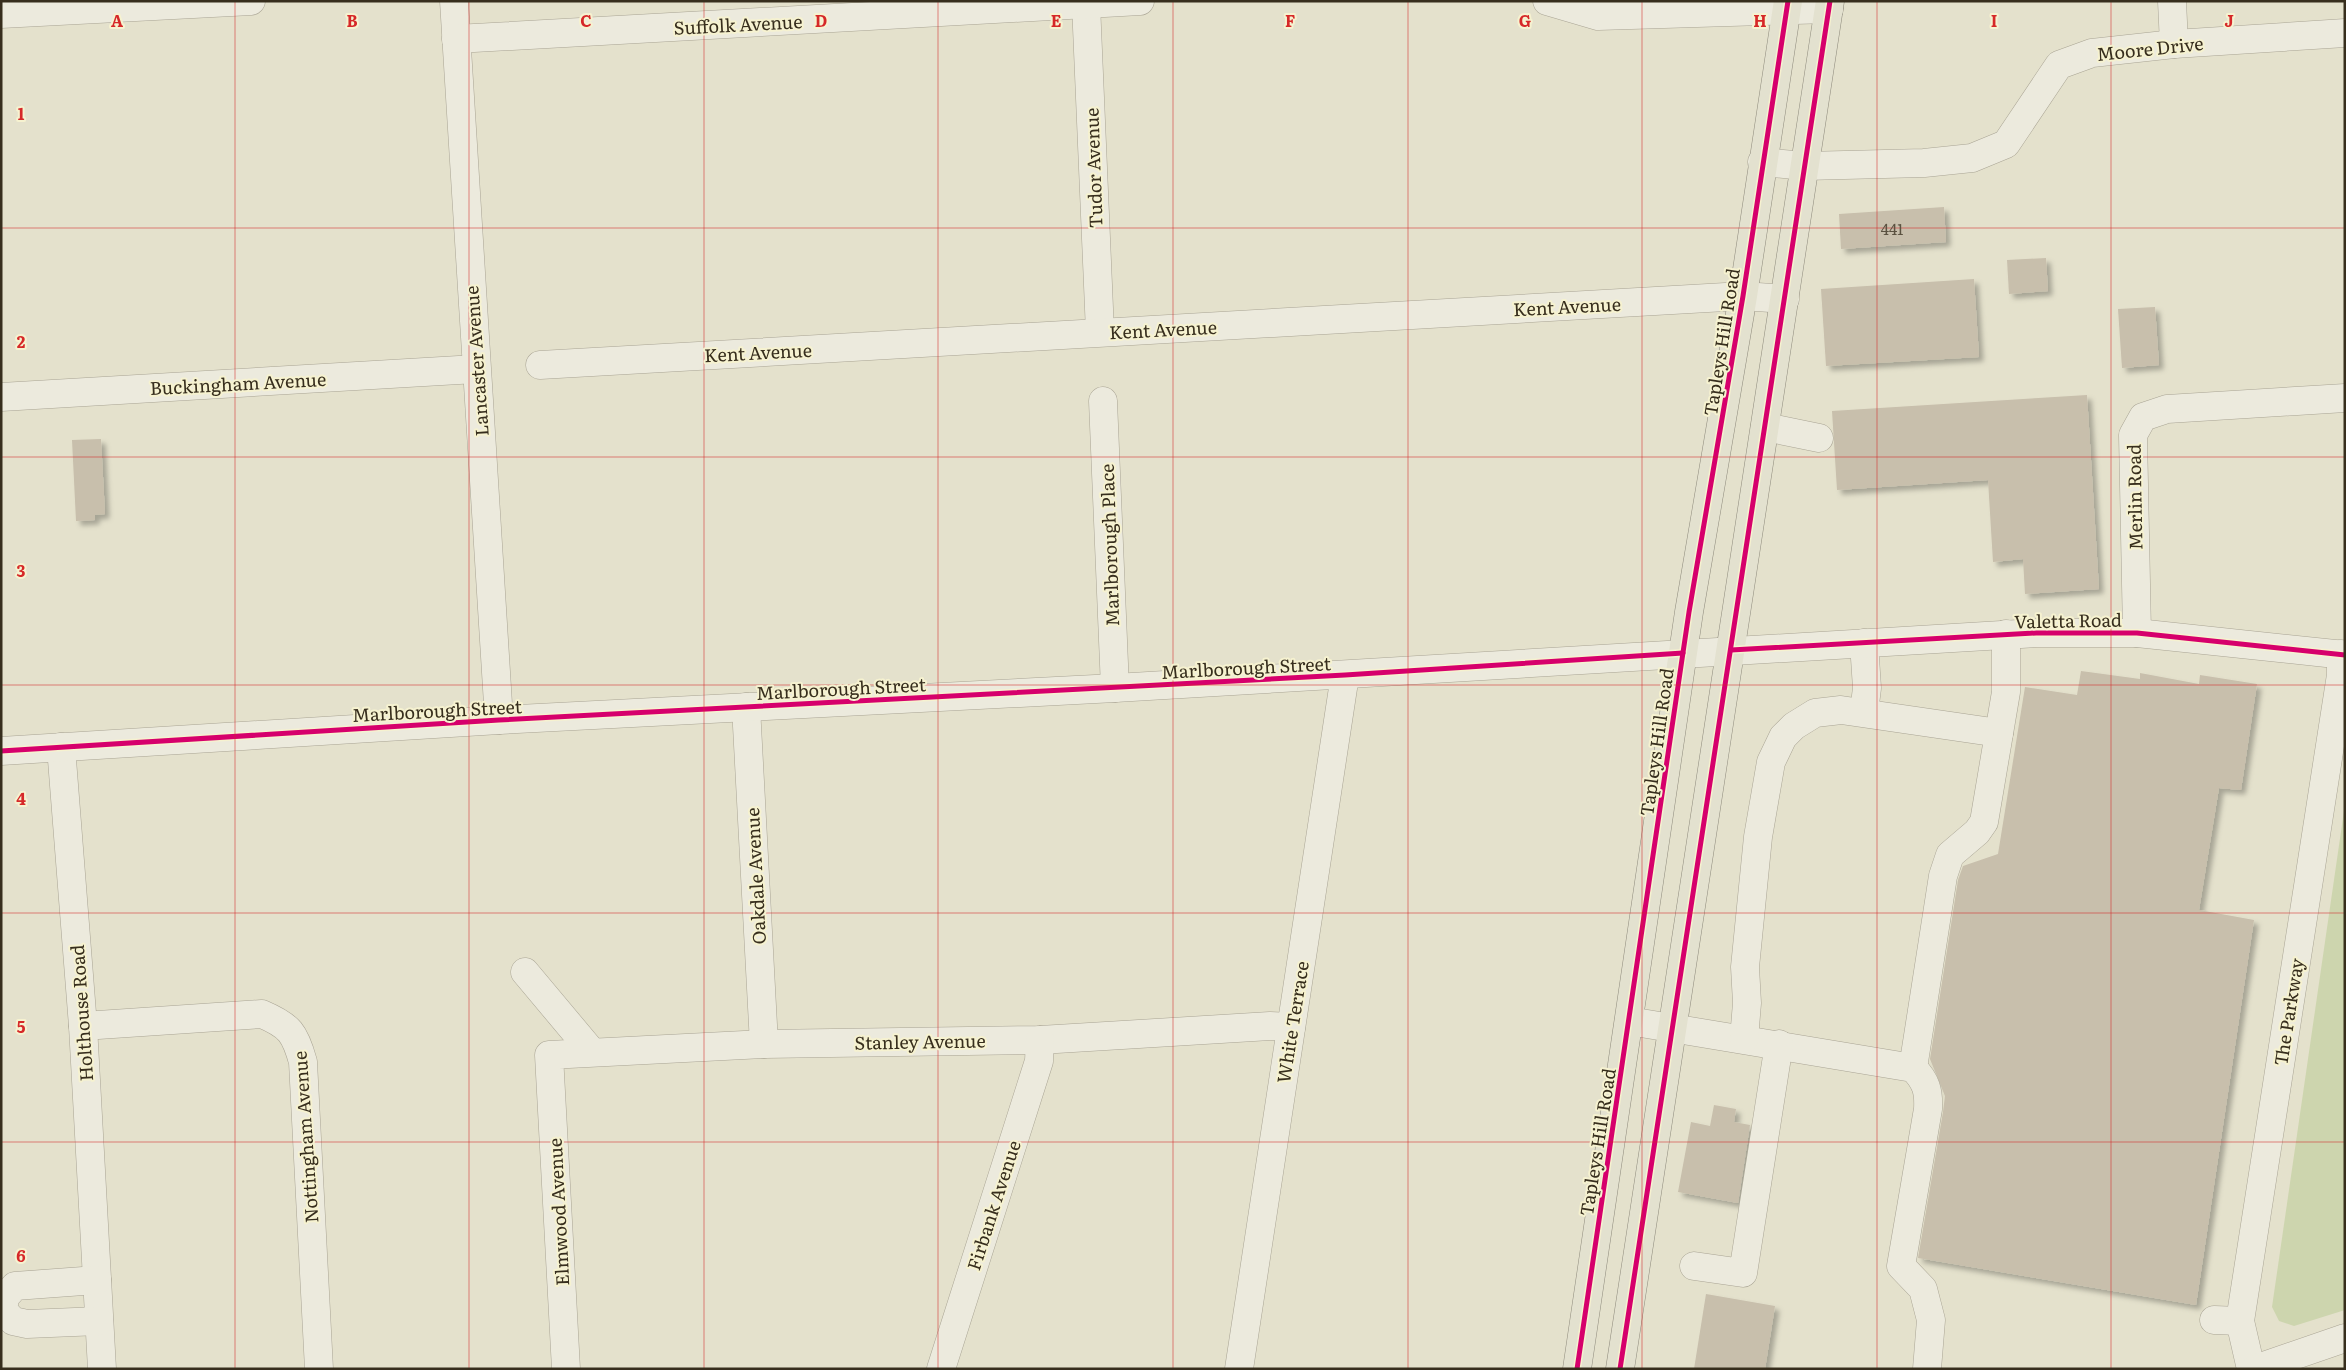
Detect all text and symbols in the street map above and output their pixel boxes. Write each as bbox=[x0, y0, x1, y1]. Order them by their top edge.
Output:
street label: Suffolk Avenue bbox=[673, 7, 803, 41]
text: A bbox=[111, 8, 123, 32]
text: B bbox=[346, 8, 358, 32]
text: C bbox=[580, 8, 592, 32]
text: D bbox=[815, 8, 827, 32]
text: E bbox=[1051, 8, 1062, 32]
text: F bbox=[1285, 8, 1295, 32]
text: G bbox=[1519, 8, 1531, 32]
text: H bbox=[1753, 8, 1767, 32]
text: I bbox=[1991, 8, 1997, 32]
text: J bbox=[2224, 8, 2234, 32]
street label: Moore Drive bbox=[2095, 29, 2205, 67]
text: 1 bbox=[18, 101, 25, 125]
street label: Tudor Avenue bbox=[1077, 107, 1109, 229]
house number: 441 bbox=[1881, 217, 1903, 240]
street label: Tapleys Hill Road bbox=[1696, 266, 1746, 418]
street label: Lancaster Avenue bbox=[457, 285, 495, 437]
street label: Kent Avenue bbox=[1512, 290, 1622, 322]
street label: Kent Avenue bbox=[1108, 313, 1218, 345]
text: 2 bbox=[17, 329, 26, 353]
street label: Kent Avenue bbox=[703, 336, 813, 368]
street label: Buckingham Avenue bbox=[149, 365, 327, 401]
street label: Merlin Road bbox=[2120, 444, 2148, 550]
street label: Marlborough Place bbox=[1093, 463, 1125, 627]
text: 3 bbox=[17, 558, 26, 582]
street label: Valetta Road bbox=[2014, 606, 2122, 634]
street label: Marlborough Street bbox=[1161, 649, 1332, 685]
street label: Tapleys Hill Road bbox=[1632, 666, 1680, 818]
street label: Marlborough Street bbox=[756, 670, 927, 706]
street label: Marlborough Street bbox=[352, 692, 523, 728]
text: 4 bbox=[16, 786, 26, 810]
street label: Oakdale Avenue bbox=[738, 807, 772, 945]
street label: Holthouse Road bbox=[63, 944, 99, 1082]
street label: The Parkway bbox=[2266, 956, 2310, 1068]
street label: White Terrace bbox=[1269, 959, 1315, 1085]
text: 5 bbox=[17, 1014, 26, 1038]
street label: Stanley Avenue bbox=[854, 1026, 986, 1056]
street label: Nottingham Avenue bbox=[286, 1050, 324, 1224]
street label: Tapleys Hill Road bbox=[1572, 1066, 1622, 1218]
street label: Elmwood Avenue bbox=[541, 1137, 575, 1287]
street label: Firbank Avenue bbox=[959, 1137, 1027, 1273]
text: 6 bbox=[16, 1243, 26, 1267]

